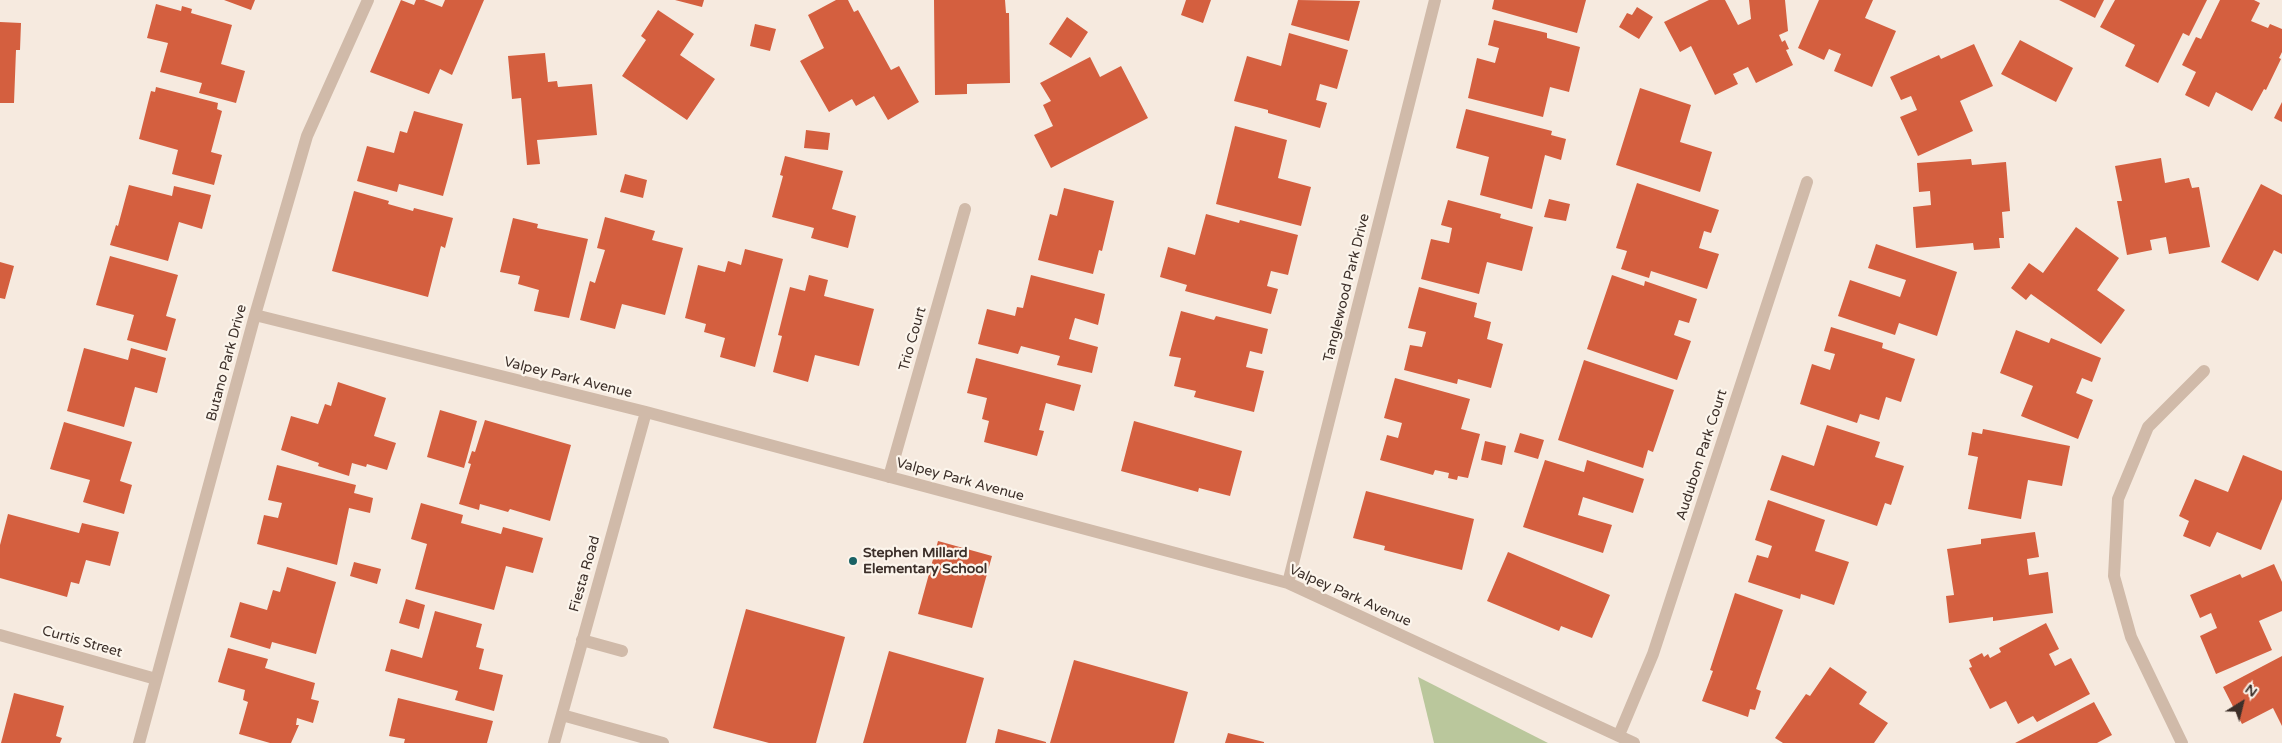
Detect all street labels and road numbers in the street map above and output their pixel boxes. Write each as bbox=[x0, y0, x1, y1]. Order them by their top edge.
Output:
street label: Tanglewood Park Drive bbox=[1320, 212, 1374, 364]
street label: Butano Park Drive bbox=[203, 303, 251, 423]
street label: Trio Court bbox=[896, 305, 930, 373]
street label: Valpey Park Avenue bbox=[502, 354, 634, 402]
street label: Audubon Park Court bbox=[1673, 388, 1731, 522]
street label: Valpey Park Avenue bbox=[894, 455, 1026, 505]
street label: Fiesta Road bbox=[566, 534, 604, 614]
street label: Valpey Park Avenue bbox=[1286, 562, 1414, 630]
street label: Curtis Street bbox=[40, 623, 124, 661]

